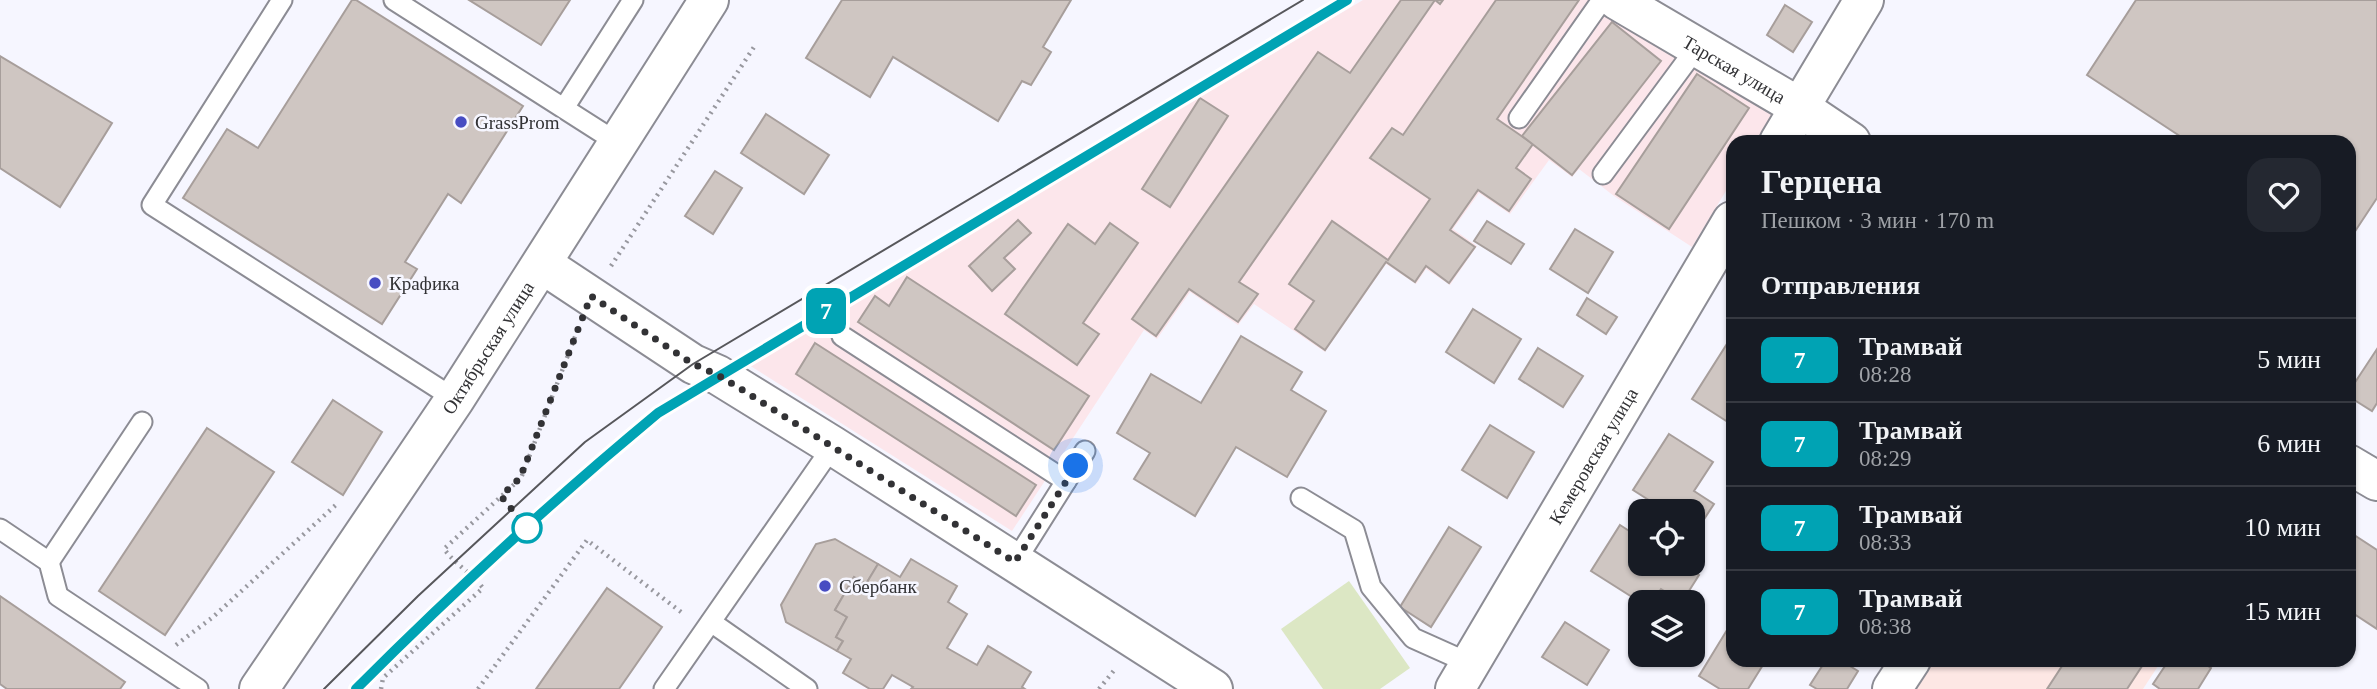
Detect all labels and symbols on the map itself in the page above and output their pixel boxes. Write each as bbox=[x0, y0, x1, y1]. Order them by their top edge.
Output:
street label: Тарская улица bbox=[1679, 31, 1790, 107]
place label: GrassProm bbox=[475, 112, 560, 133]
marker: GrassProm bbox=[453, 114, 469, 130]
place label: Крафика bbox=[389, 273, 460, 294]
marker: Крафика bbox=[367, 275, 383, 291]
street label: Октябрьская улица bbox=[437, 277, 538, 418]
line badge: 7 bbox=[803, 288, 849, 334]
street label: Кемеровская улица bbox=[1545, 383, 1642, 528]
your location bbox=[1058, 448, 1093, 483]
unlabelled marker bbox=[512, 513, 542, 543]
place label: Сбербанк bbox=[839, 576, 918, 597]
marker: Сбербанк bbox=[817, 578, 833, 594]

